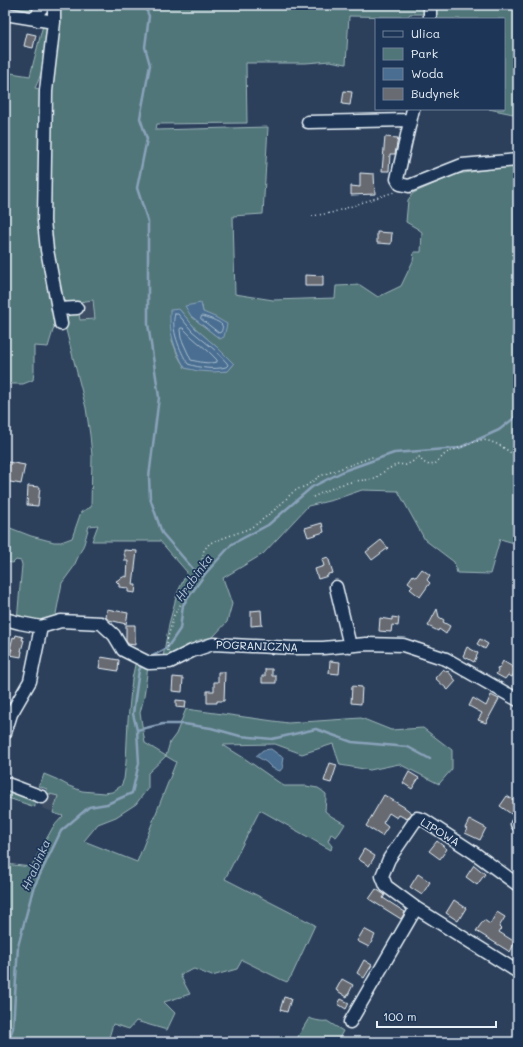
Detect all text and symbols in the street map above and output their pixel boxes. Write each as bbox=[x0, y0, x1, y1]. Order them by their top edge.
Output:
legend bbox=[375, 18, 505, 110]
text: Ulica bbox=[411, 25, 440, 41]
text: Park bbox=[411, 45, 438, 61]
text: Woda bbox=[411, 65, 444, 81]
text: Budynek bbox=[411, 85, 459, 101]
water label: Hrabinka bbox=[171, 551, 215, 604]
street label: POGRANICZNA bbox=[216, 637, 298, 654]
street label: LIPOWA bbox=[418, 814, 463, 849]
water label: Hrabinka bbox=[17, 837, 53, 892]
scale bar bbox=[377, 1003, 496, 1029]
text: 100 m bbox=[383, 1008, 417, 1024]

